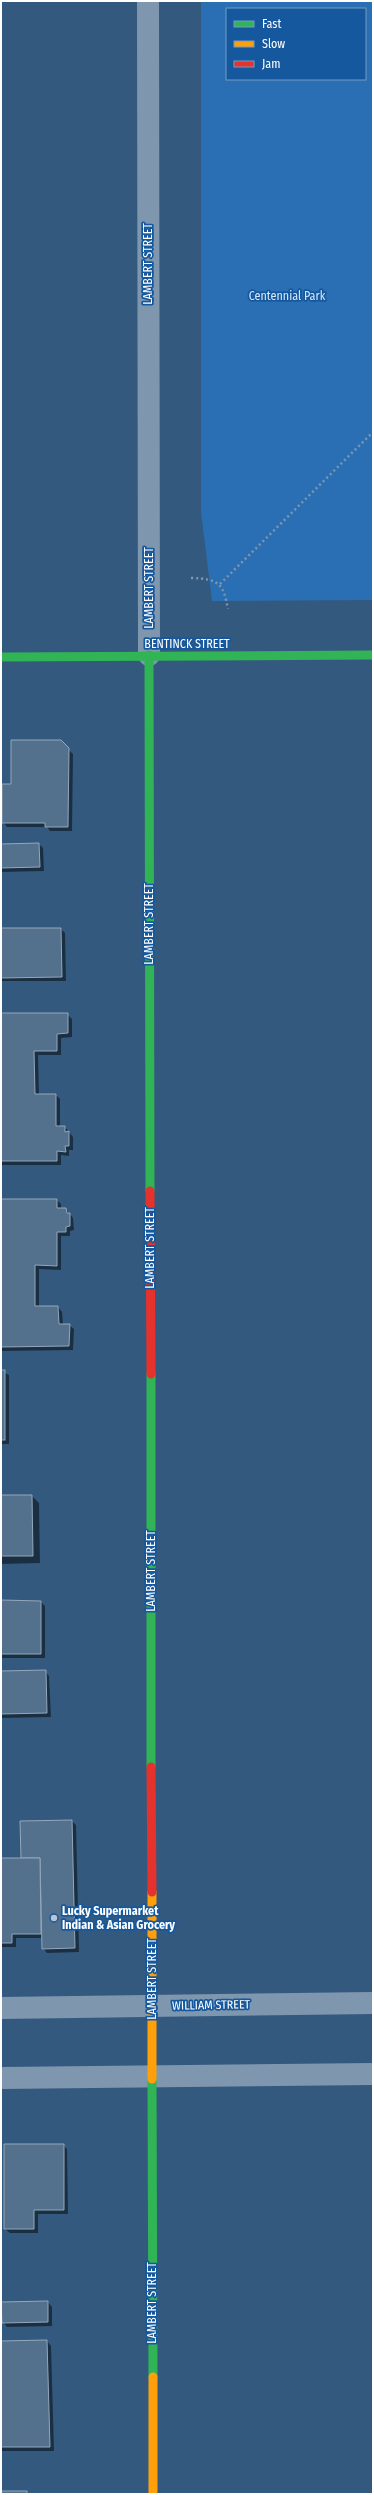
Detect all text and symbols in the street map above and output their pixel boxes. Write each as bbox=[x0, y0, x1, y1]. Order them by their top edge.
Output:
legend bbox=[226, 8, 366, 80]
text: Fast bbox=[262, 17, 281, 31]
text: Slow bbox=[262, 37, 285, 51]
text: Jam bbox=[262, 57, 280, 71]
street label: LAMBERT STREET bbox=[141, 223, 155, 305]
park label: Centennial Park bbox=[249, 289, 326, 303]
street label: LAMBERT STREET bbox=[142, 547, 156, 629]
street label: BENTINCK STREET bbox=[144, 637, 230, 651]
street label: LAMBERT STREET bbox=[142, 883, 156, 965]
street label: LAMBERT STREET bbox=[143, 1207, 157, 1289]
street label: LAMBERT STREET bbox=[144, 1530, 158, 1612]
place label: Lucky Supermarket Indian & Asian Grocery bbox=[62, 1904, 175, 1932]
marker: Lucky Supermarket Indian & Asian Grocery bbox=[49, 1913, 59, 1923]
street label: LAMBERT STREET bbox=[145, 1938, 159, 2020]
street label: WILLIAM STREET bbox=[172, 1997, 251, 2013]
street label: LAMBERT STREET bbox=[145, 2262, 159, 2344]

